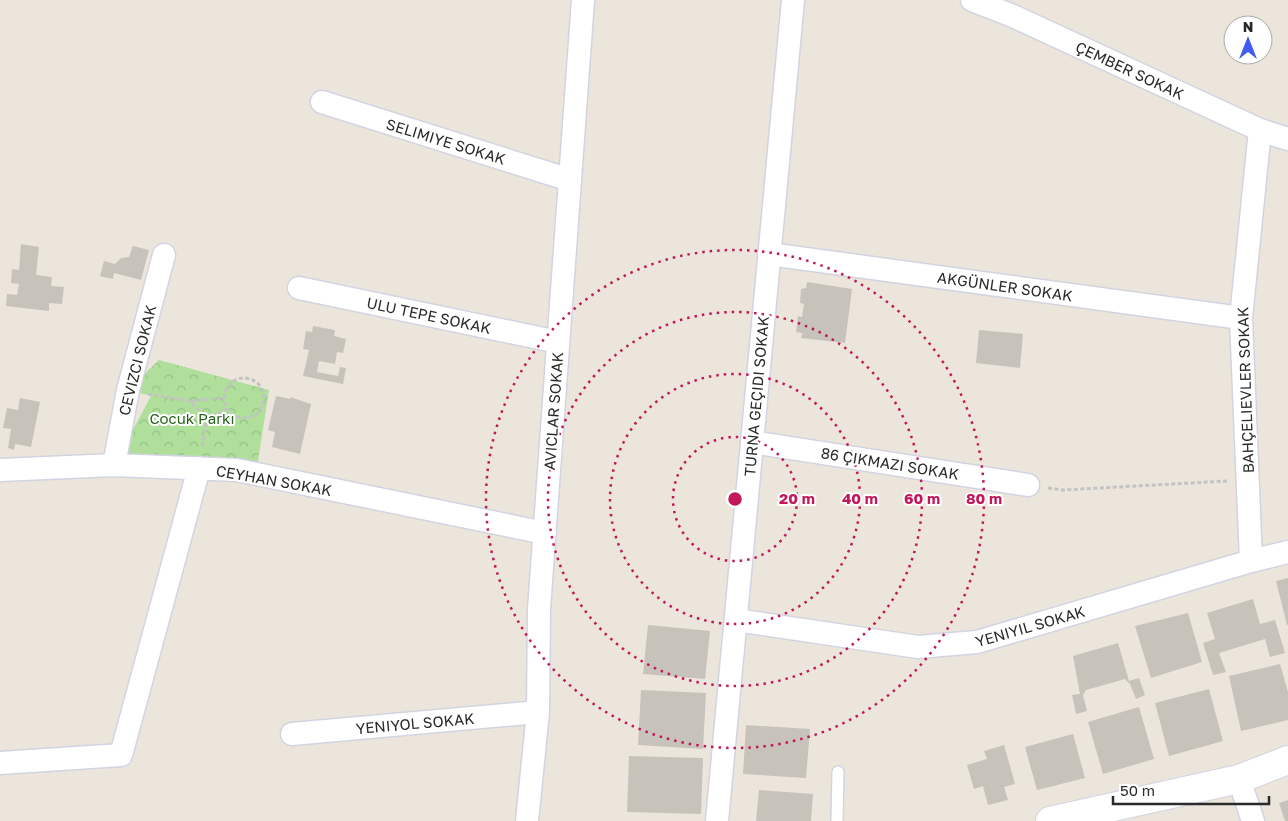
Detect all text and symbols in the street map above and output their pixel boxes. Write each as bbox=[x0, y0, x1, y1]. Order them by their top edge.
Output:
north arrow bbox=[1223, 15, 1273, 65]
text: N bbox=[1243, 18, 1253, 35]
street label: ÇEMBER SOKAK bbox=[1073, 37, 1187, 103]
street label: SELIMIYE SOKAK bbox=[384, 114, 508, 168]
street label: AKGÜNLER SOKAK bbox=[936, 268, 1074, 304]
street label: ULU TEPE SOKAK bbox=[365, 293, 493, 337]
street label: CEVIZCI SOKAK bbox=[115, 303, 159, 417]
street label: BAHÇELIEVLER SOKAK bbox=[1233, 306, 1257, 474]
street label: TURNA GEÇIDI SOKAK bbox=[740, 315, 772, 477]
street label: AVICLAR SOKAK bbox=[540, 351, 566, 471]
park label: Cocuk Parkı bbox=[149, 409, 235, 427]
street label: 86 ÇIKMAZI SOKAK bbox=[820, 443, 960, 483]
street label: CEYHAN SOKAK bbox=[215, 461, 333, 499]
text: 20 m bbox=[779, 489, 815, 507]
text: 40 m bbox=[842, 489, 878, 507]
text: 60 m bbox=[904, 489, 940, 507]
text: 80 m bbox=[966, 489, 1002, 507]
centre of rings bbox=[726, 490, 744, 508]
street label: YENIYIL SOKAK bbox=[973, 602, 1087, 650]
street label: YENIYOL SOKAK bbox=[355, 709, 475, 737]
scale bar bbox=[1113, 774, 1269, 806]
text: 50 m bbox=[1120, 781, 1155, 799]

